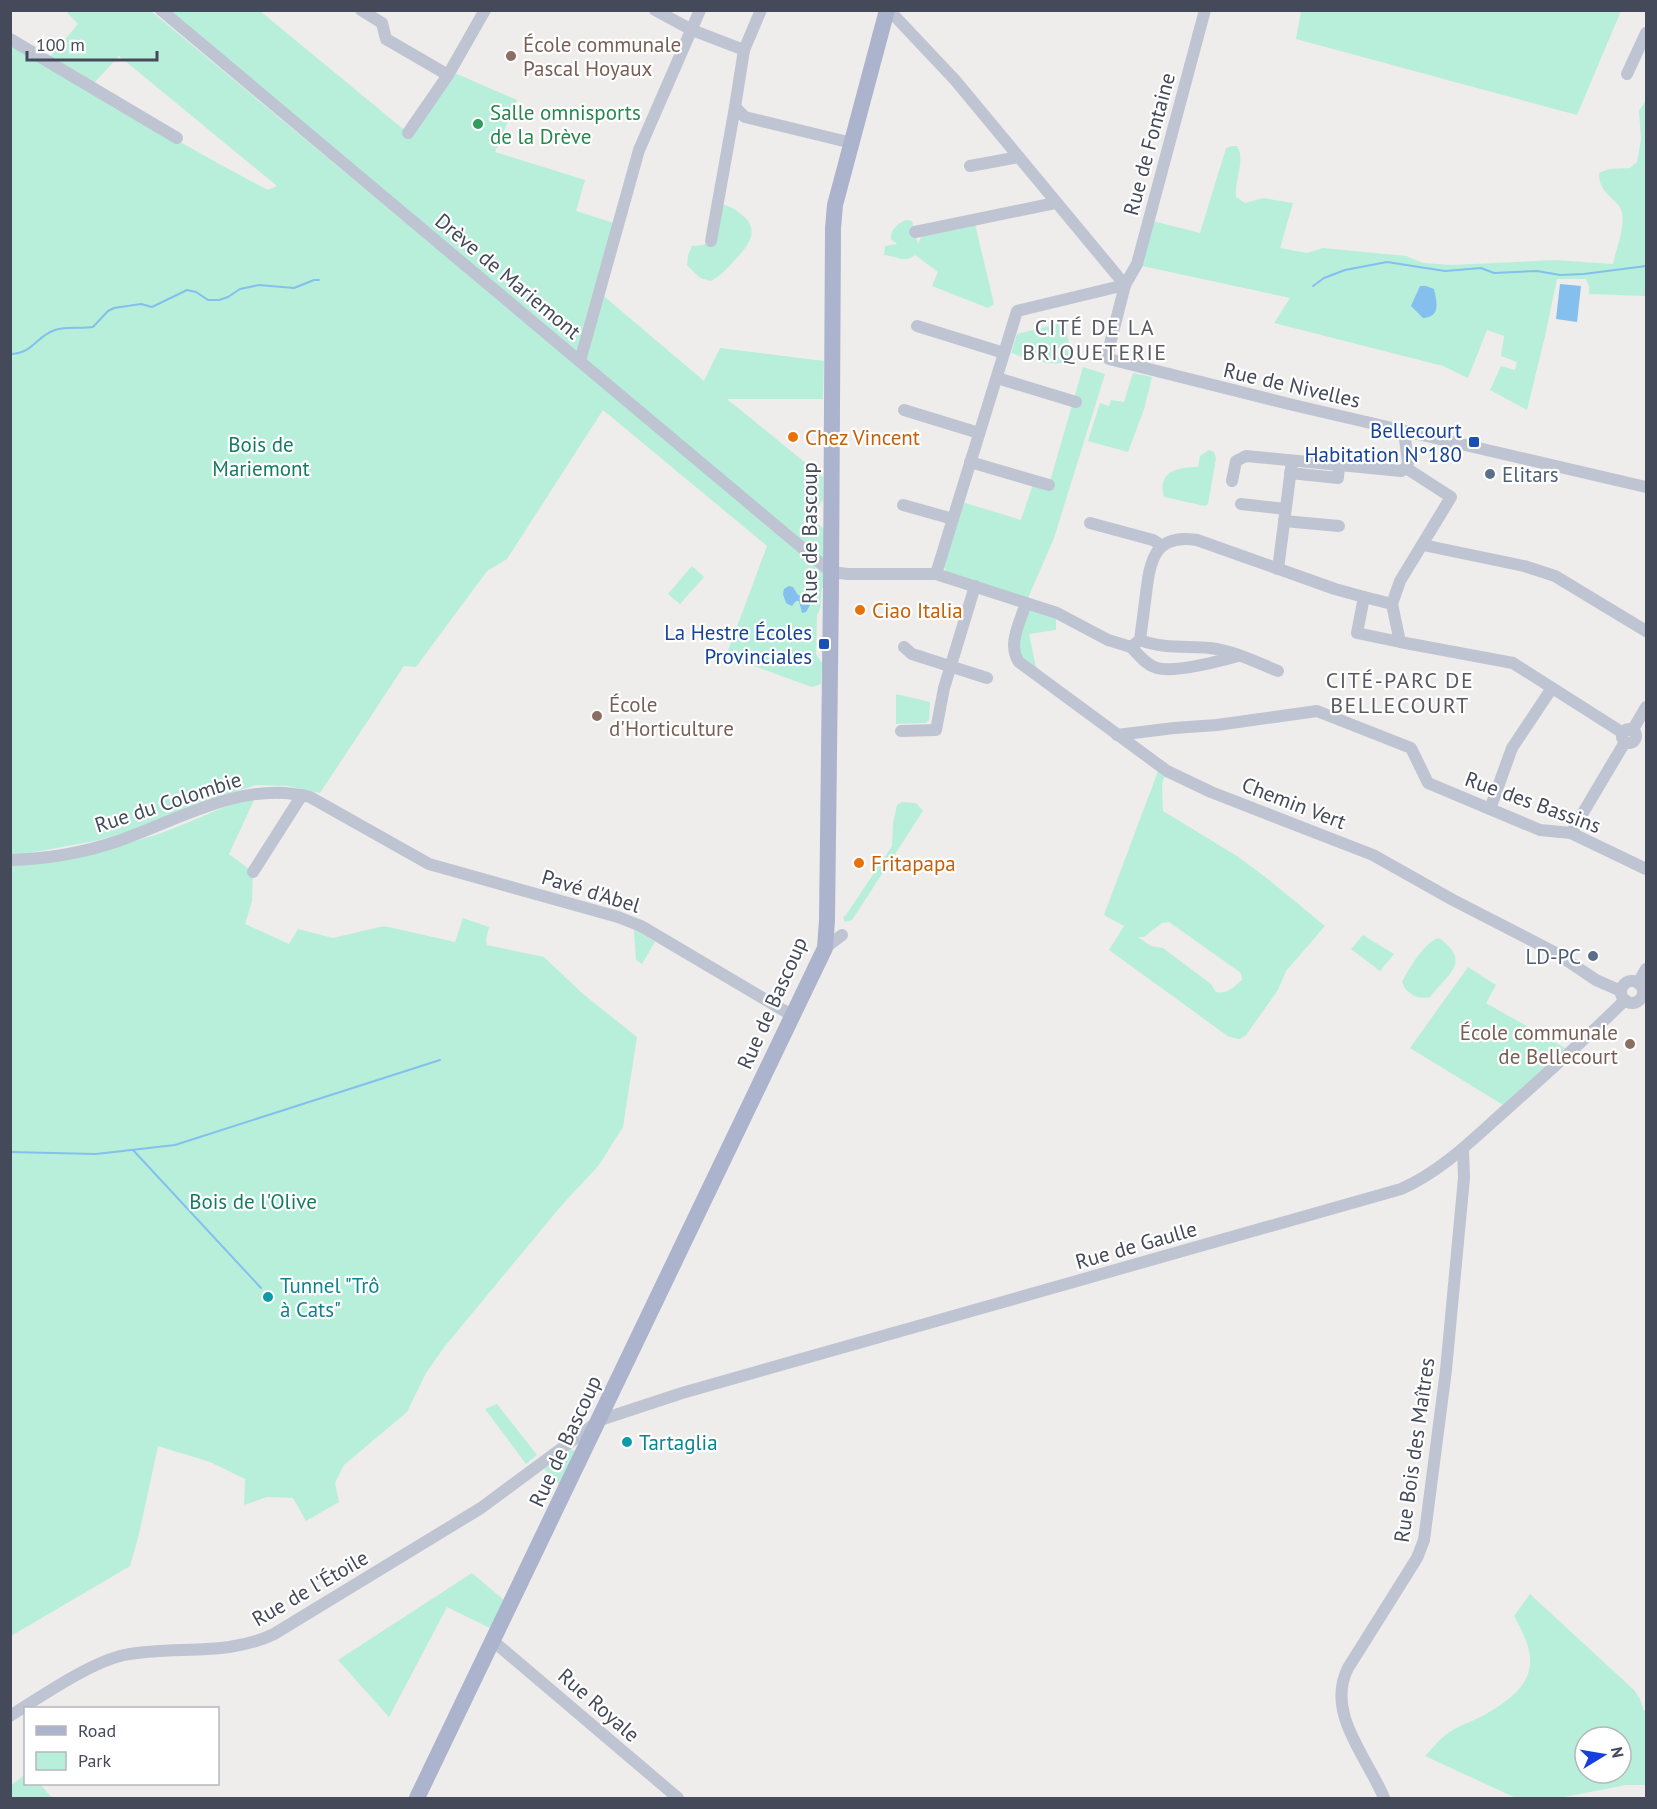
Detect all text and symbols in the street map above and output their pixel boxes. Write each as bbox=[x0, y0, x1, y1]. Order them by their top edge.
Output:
scale bar bbox=[27, 24, 158, 62]
place label: École communale Pascal Hoyaux bbox=[523, 31, 681, 82]
text: 100 m bbox=[36, 33, 85, 56]
marker: École communale Pascal Hoyaux bbox=[504, 49, 518, 63]
street label: Rue de Fontaine bbox=[1117, 70, 1181, 218]
place label: Salle omnisports de la Drève bbox=[490, 99, 641, 150]
marker: Salle omnisports de la Drève bbox=[471, 117, 485, 131]
street label: Drève de Mariemont bbox=[430, 207, 586, 345]
district label: CITÉ DE LA BRIQUETERIE bbox=[1022, 313, 1168, 366]
street label: Rue de Nivelles bbox=[1221, 356, 1363, 414]
place label: Bellecourt Habitation N°180 bbox=[1304, 417, 1462, 468]
place label: Chez Vincent bbox=[805, 424, 920, 451]
marker: Chez Vincent bbox=[786, 430, 800, 444]
park label: Bois de Mariemont bbox=[212, 431, 310, 482]
marker: Bellecourt Habitation N°180 bbox=[1467, 435, 1481, 449]
place label: Elitars bbox=[1502, 461, 1559, 488]
street label: Rue de Bascoup bbox=[796, 462, 823, 604]
marker: Elitars bbox=[1483, 467, 1497, 481]
place label: Ciao Italia bbox=[872, 597, 963, 624]
marker: Ciao Italia bbox=[853, 603, 867, 617]
place label: La Hestre Écoles Provinciales bbox=[664, 619, 812, 670]
marker: La Hestre Écoles Provinciales bbox=[817, 637, 831, 651]
district label: CITÉ-PARC DE BELLECOURT bbox=[1326, 666, 1474, 719]
place label: École d'Horticulture bbox=[609, 691, 734, 742]
marker: École d'Horticulture bbox=[590, 709, 604, 723]
street label: Rue des Bassins bbox=[1461, 765, 1605, 839]
street label: Rue du Colombie bbox=[91, 766, 245, 838]
street label: Chemin Vert bbox=[1238, 771, 1350, 835]
place label: Fritapapa bbox=[871, 850, 956, 877]
marker: Fritapapa bbox=[852, 856, 866, 870]
street label: Pavé d'Abel bbox=[539, 863, 643, 919]
street label: Rue de Bascoup bbox=[731, 933, 813, 1073]
place label: LD-PC bbox=[1525, 943, 1581, 970]
marker: LD-PC bbox=[1586, 949, 1600, 963]
place label: École communale de Bellecourt bbox=[1460, 1019, 1618, 1070]
marker: École communale de Bellecourt bbox=[1623, 1037, 1637, 1051]
park label: Bois de l'Olive bbox=[189, 1188, 317, 1215]
street label: Rue de Gaulle bbox=[1072, 1215, 1200, 1275]
place label: Tunnel "Trô à Cats" bbox=[280, 1272, 380, 1323]
marker: Tunnel "Trô à Cats" bbox=[261, 1290, 275, 1304]
street label: Rue Bois des Maîtres bbox=[1388, 1356, 1440, 1544]
street label: Rue de Bascoup bbox=[523, 1371, 607, 1511]
place label: Tartaglia bbox=[639, 1429, 718, 1456]
marker: Tartaglia bbox=[620, 1435, 634, 1449]
street label: Rue de l'Étoile bbox=[247, 1544, 373, 1632]
street label: Rue Royale bbox=[553, 1662, 645, 1748]
legend bbox=[24, 1707, 219, 1785]
text: Road bbox=[78, 1719, 116, 1742]
north arrow bbox=[1573, 1725, 1633, 1785]
text: N bbox=[1607, 1745, 1629, 1759]
text: Park bbox=[78, 1749, 111, 1772]

